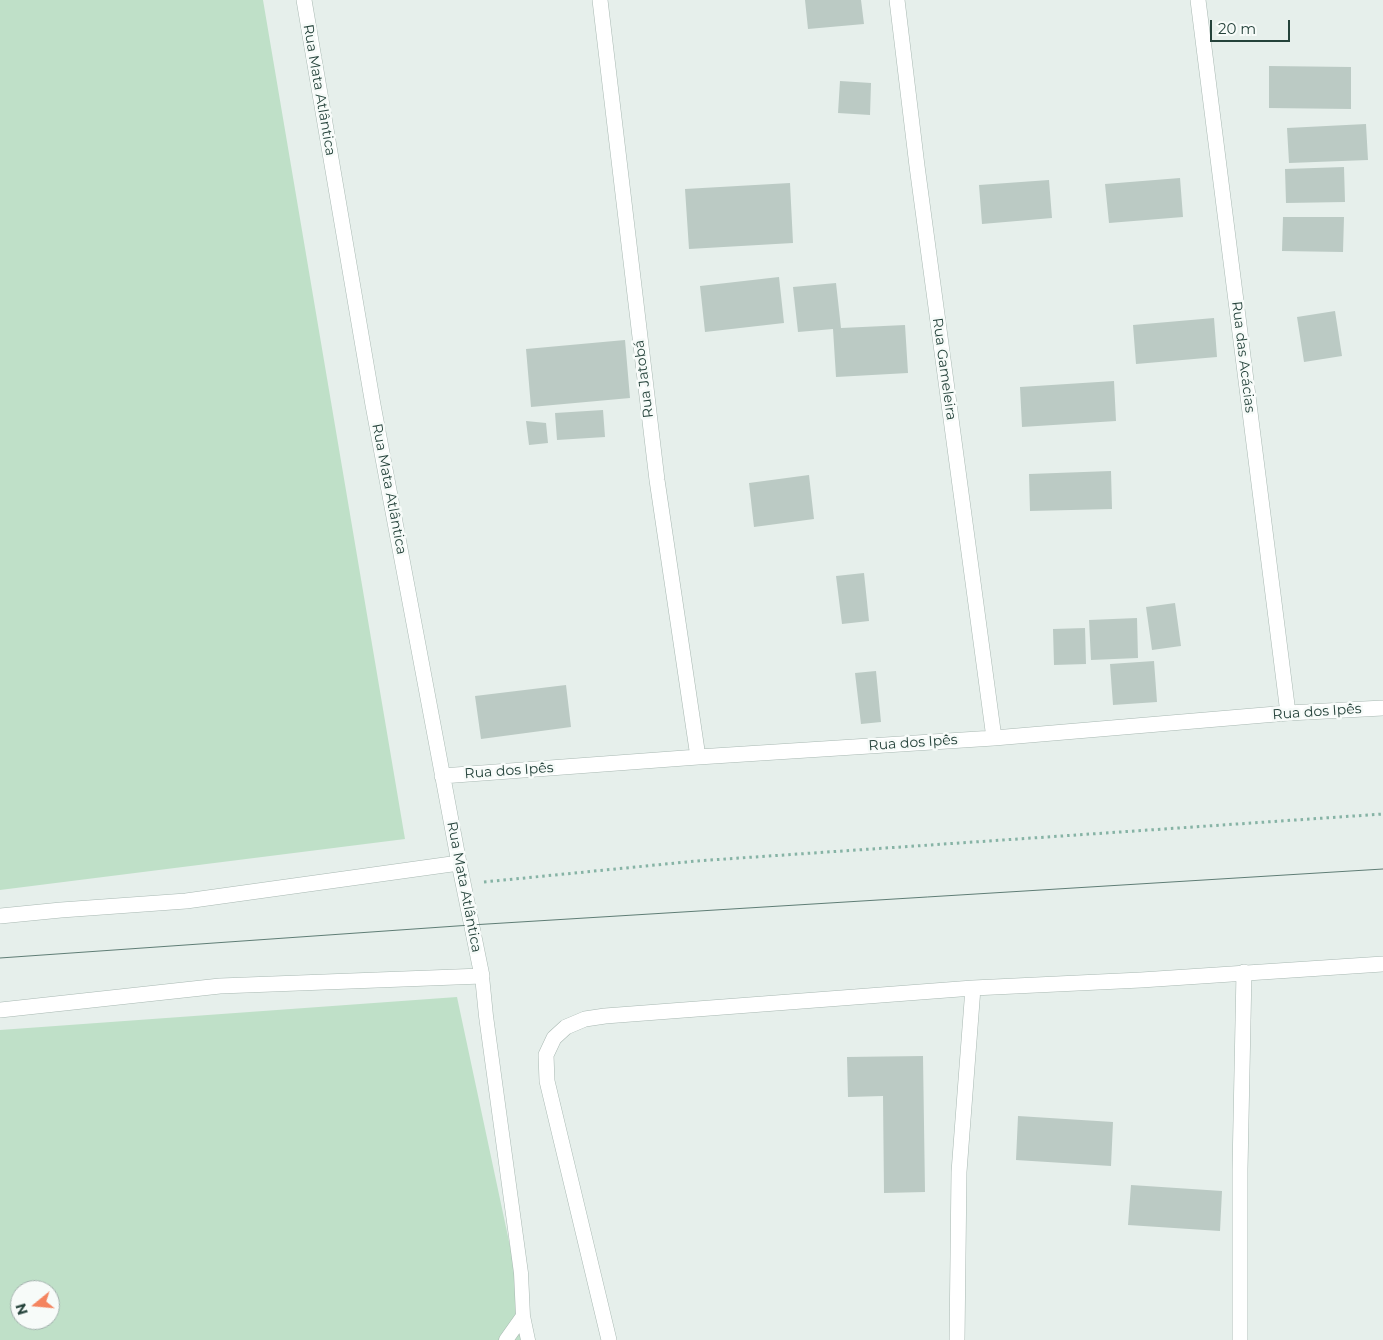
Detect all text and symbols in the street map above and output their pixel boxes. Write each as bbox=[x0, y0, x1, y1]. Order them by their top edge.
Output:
scale bar bbox=[1213, 10, 1293, 42]
text: 20 m bbox=[1218, 19, 1256, 38]
street label: Rua Mata Atlântica bbox=[299, 23, 339, 157]
street label: Rua das Acácias bbox=[1228, 300, 1258, 414]
street label: Rua Gameleira bbox=[929, 317, 959, 421]
street label: Rua Jatobá bbox=[631, 339, 657, 419]
street label: Rua Mata Atlântica bbox=[368, 422, 410, 556]
street label: Rua dos Ipês bbox=[1272, 701, 1362, 723]
street label: Rua dos Ipês bbox=[868, 732, 958, 754]
street label: Rua dos Ipês bbox=[464, 760, 554, 782]
street label: Rua Mata Atlântica bbox=[443, 820, 485, 954]
north arrow bbox=[10, 1280, 60, 1330]
text: N bbox=[11, 1301, 32, 1317]

